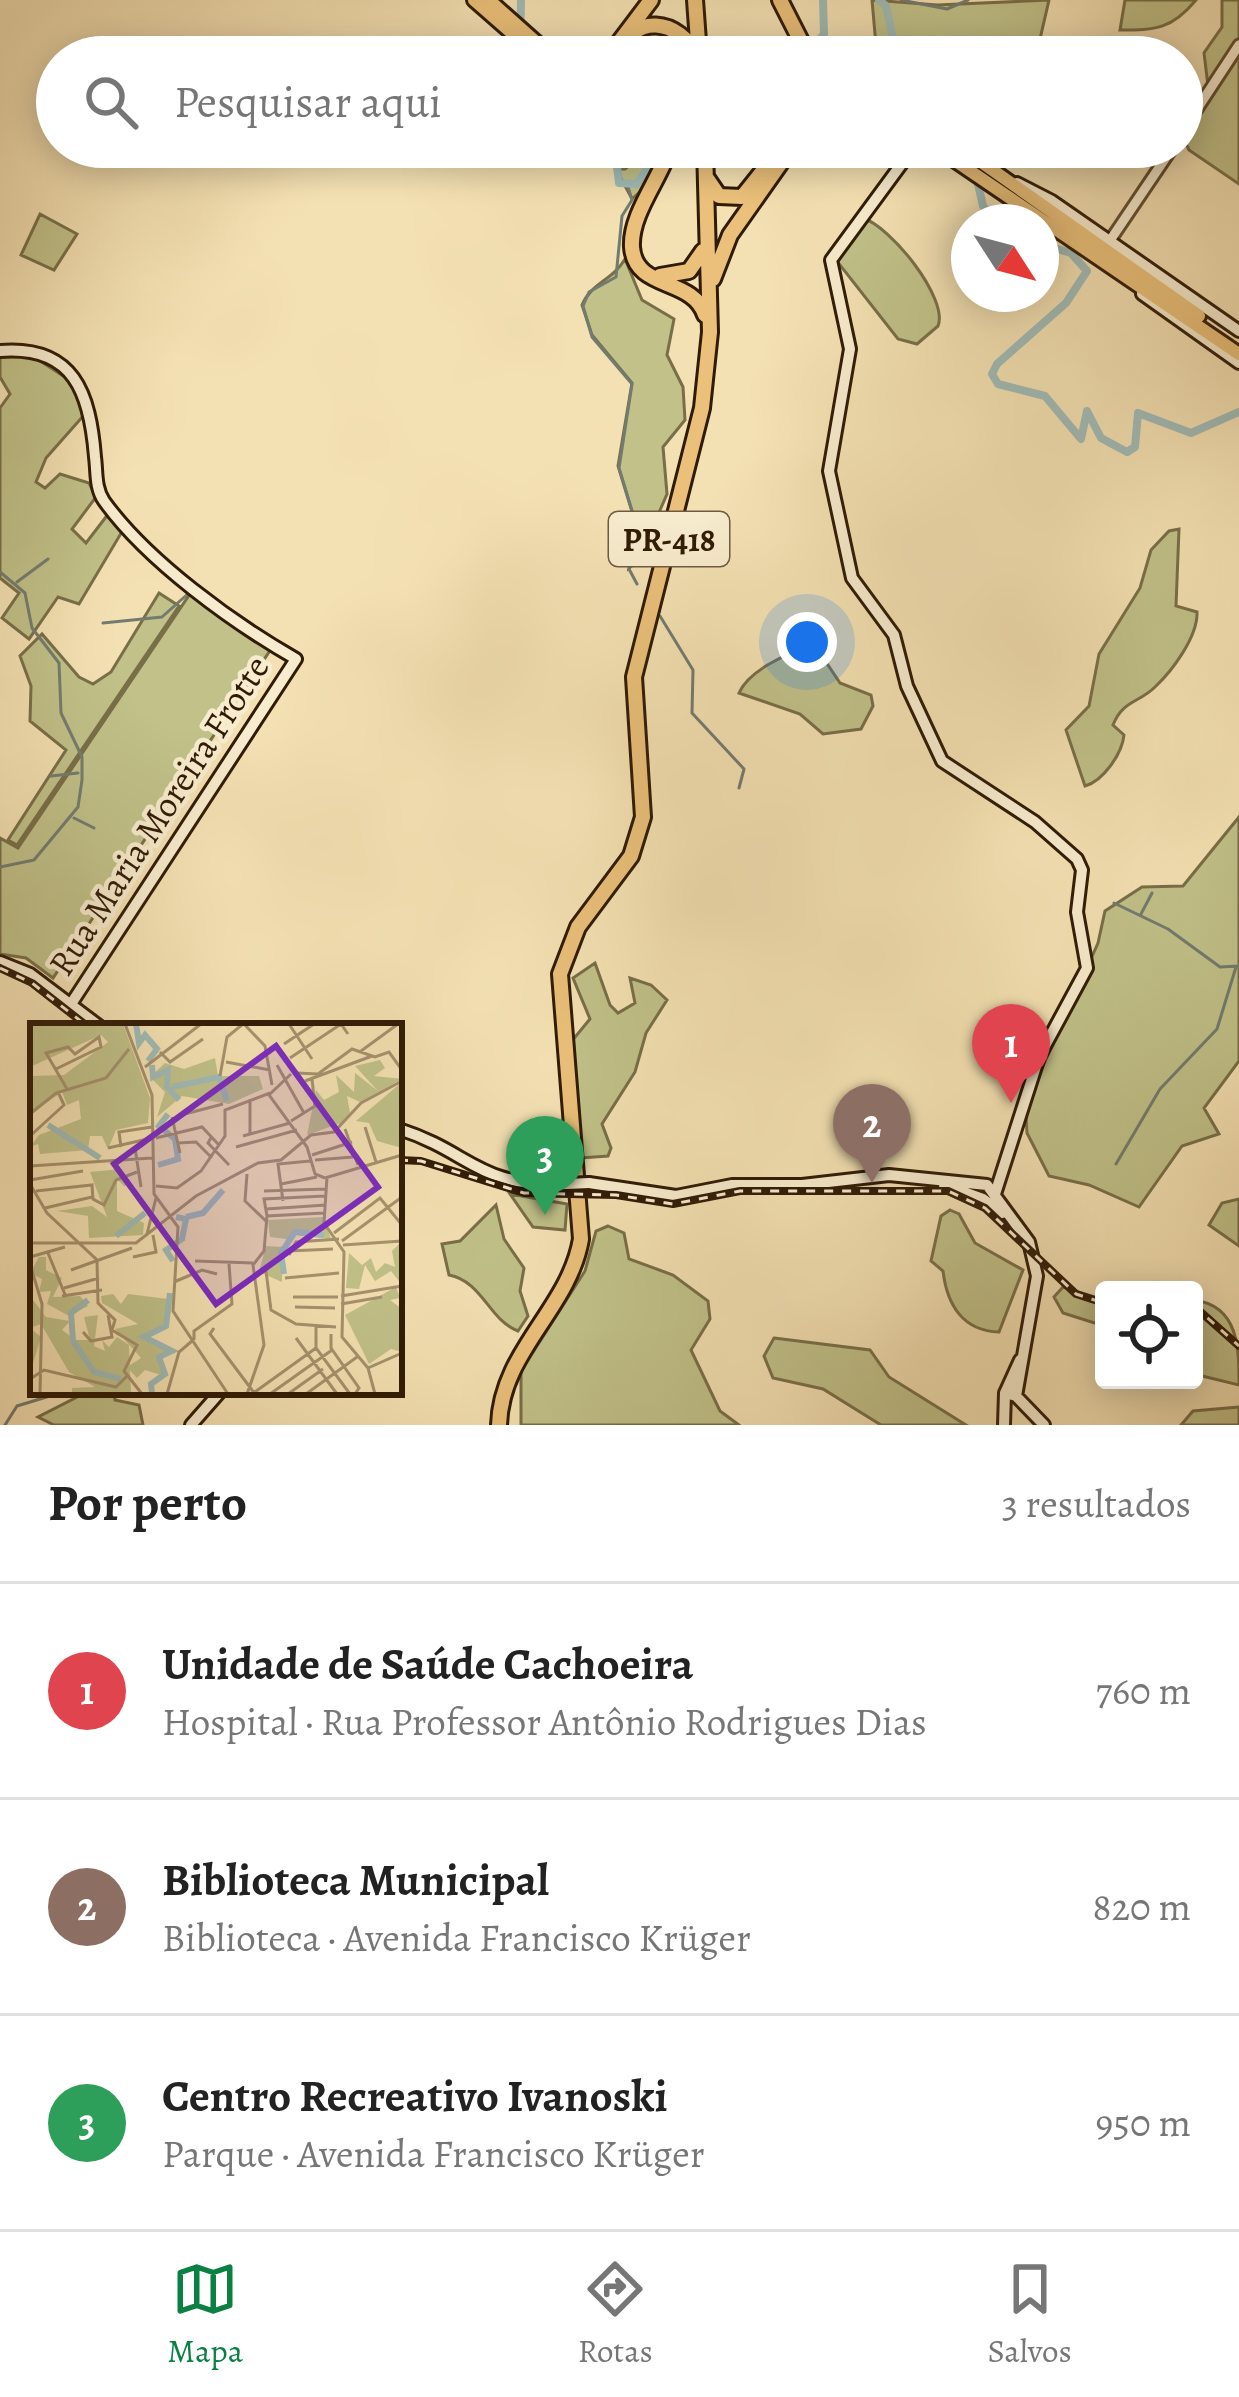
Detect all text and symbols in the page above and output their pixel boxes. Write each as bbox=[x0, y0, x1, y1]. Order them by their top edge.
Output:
search box bbox=[36, 36, 1203, 168]
icon: search bbox=[78, 69, 144, 135]
text: Pesquisar aqui bbox=[174, 71, 442, 133]
north arrow bbox=[951, 204, 1059, 312]
road number: PR-418 bbox=[609, 512, 729, 566]
your location bbox=[777, 612, 837, 672]
street label: Rua Maria Moreira Frotte bbox=[36, 646, 280, 985]
pin: 1 bbox=[972, 1004, 1050, 1103]
inset map bbox=[30, 1023, 402, 1395]
pin: 2 bbox=[833, 1084, 911, 1183]
pin: 3 bbox=[506, 1116, 584, 1215]
map controls bbox=[1095, 1281, 1203, 1389]
button: locate bbox=[1095, 1281, 1203, 1389]
text: Por perto bbox=[48, 1468, 247, 1538]
text: 3 resultados bbox=[1002, 1477, 1191, 1530]
text: Unidade de Saúde Cachoeira bbox=[162, 1633, 693, 1695]
text: 1 bbox=[80, 1664, 94, 1717]
text: 760 m bbox=[1096, 1664, 1191, 1717]
text: Hospital · Rua Professor Antônio Rodrigues Dias bbox=[162, 1695, 927, 1748]
text: Biblioteca Municipal bbox=[162, 1849, 549, 1911]
text: 2 bbox=[78, 1880, 96, 1933]
text: 820 m bbox=[1093, 1880, 1191, 1933]
text: Biblioteca · Avenida Francisco Krüger bbox=[162, 1911, 751, 1964]
text: Centro Recreativo Ivanoski bbox=[162, 2065, 668, 2127]
text: 3 bbox=[79, 2096, 95, 2149]
text: 950 m bbox=[1096, 2096, 1191, 2149]
text: Parque · Avenida Francisco Krüger bbox=[162, 2127, 705, 2180]
tab: Mapa bbox=[167, 2256, 243, 2373]
tab: Rotas bbox=[578, 2256, 653, 2373]
tab: Salvos bbox=[988, 2256, 1072, 2373]

